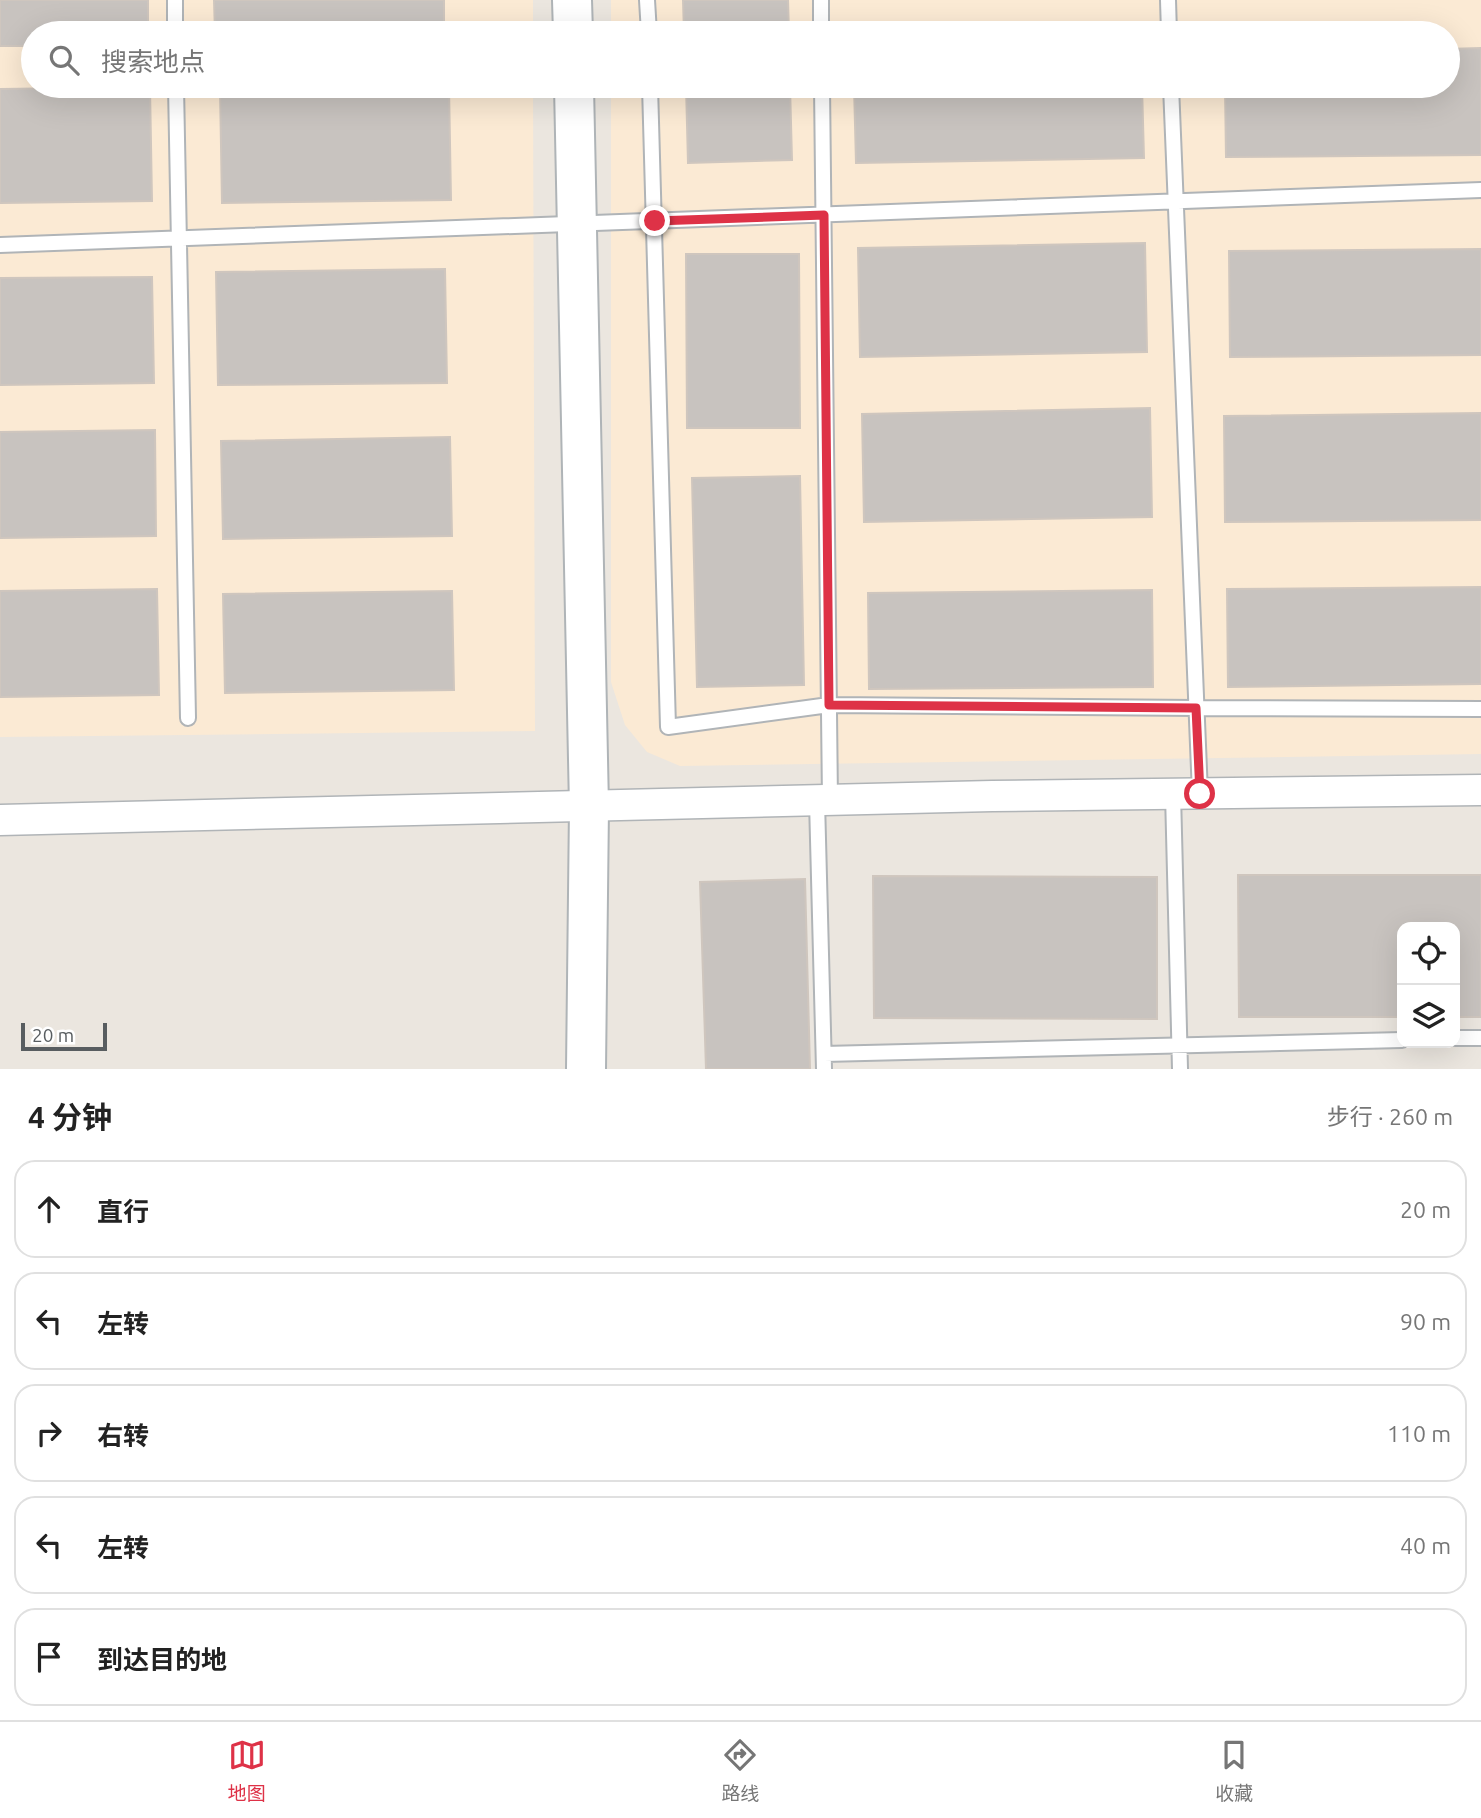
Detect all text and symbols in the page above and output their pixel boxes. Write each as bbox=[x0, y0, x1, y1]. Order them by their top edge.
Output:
search box bbox=[21, 21, 1460, 98]
icon: search bbox=[45, 41, 83, 79]
text: 搜索地点 bbox=[101, 47, 205, 76]
route end bbox=[639, 205, 670, 236]
route start bbox=[1184, 778, 1215, 809]
map controls bbox=[1397, 922, 1460, 1048]
button: locate bbox=[1397, 922, 1460, 985]
button: layers bbox=[1397, 985, 1460, 1048]
scale bar bbox=[21, 1020, 107, 1052]
text: 20 m bbox=[32, 1024, 74, 1046]
text: 4 分钟 bbox=[28, 1100, 112, 1134]
text: 步行 · 260 m bbox=[1327, 1104, 1453, 1129]
icon: ahead bbox=[30, 1190, 68, 1228]
text: 直行 bbox=[97, 1197, 149, 1226]
text: 20 m bbox=[1400, 1197, 1451, 1222]
icon: left bbox=[30, 1302, 68, 1340]
text: 左转 bbox=[97, 1309, 149, 1338]
text: 90 m bbox=[1400, 1309, 1451, 1334]
icon: right bbox=[30, 1414, 68, 1452]
text: 右转 bbox=[97, 1421, 149, 1450]
text: 110 m bbox=[1387, 1421, 1451, 1446]
icon: left bbox=[30, 1526, 68, 1564]
text: 左转 bbox=[97, 1533, 149, 1562]
text: 40 m bbox=[1400, 1533, 1451, 1558]
icon: arrive bbox=[30, 1638, 68, 1676]
text: 到达目的地 bbox=[97, 1645, 227, 1674]
tab: 地图 bbox=[228, 1736, 266, 1805]
tab: 路线 bbox=[721, 1736, 759, 1805]
tab: 收藏 bbox=[1215, 1736, 1253, 1805]

